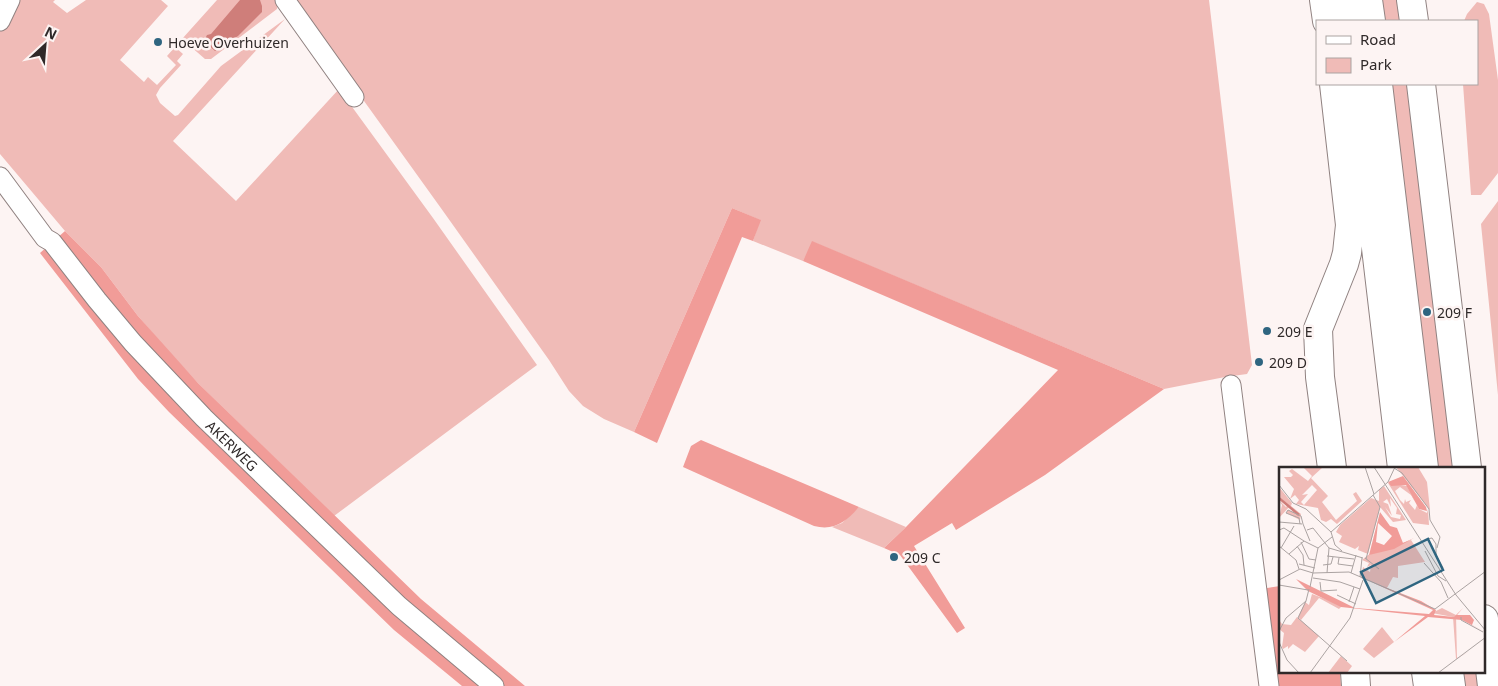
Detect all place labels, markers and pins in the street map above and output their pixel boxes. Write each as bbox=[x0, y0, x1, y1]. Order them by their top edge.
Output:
place label: Hoeve Overhuizen bbox=[168, 33, 289, 52]
marker: Hoeve Overhuizen bbox=[152, 36, 164, 48]
place label: 209 F bbox=[1437, 303, 1472, 322]
marker: 209 F bbox=[1421, 306, 1433, 318]
place label: 209 E bbox=[1277, 322, 1312, 341]
marker: 209 E bbox=[1261, 325, 1273, 337]
place label: 209 D bbox=[1269, 353, 1307, 372]
marker: 209 D bbox=[1253, 356, 1265, 368]
place label: 209 C bbox=[904, 548, 941, 567]
marker: 209 C bbox=[888, 551, 900, 563]

